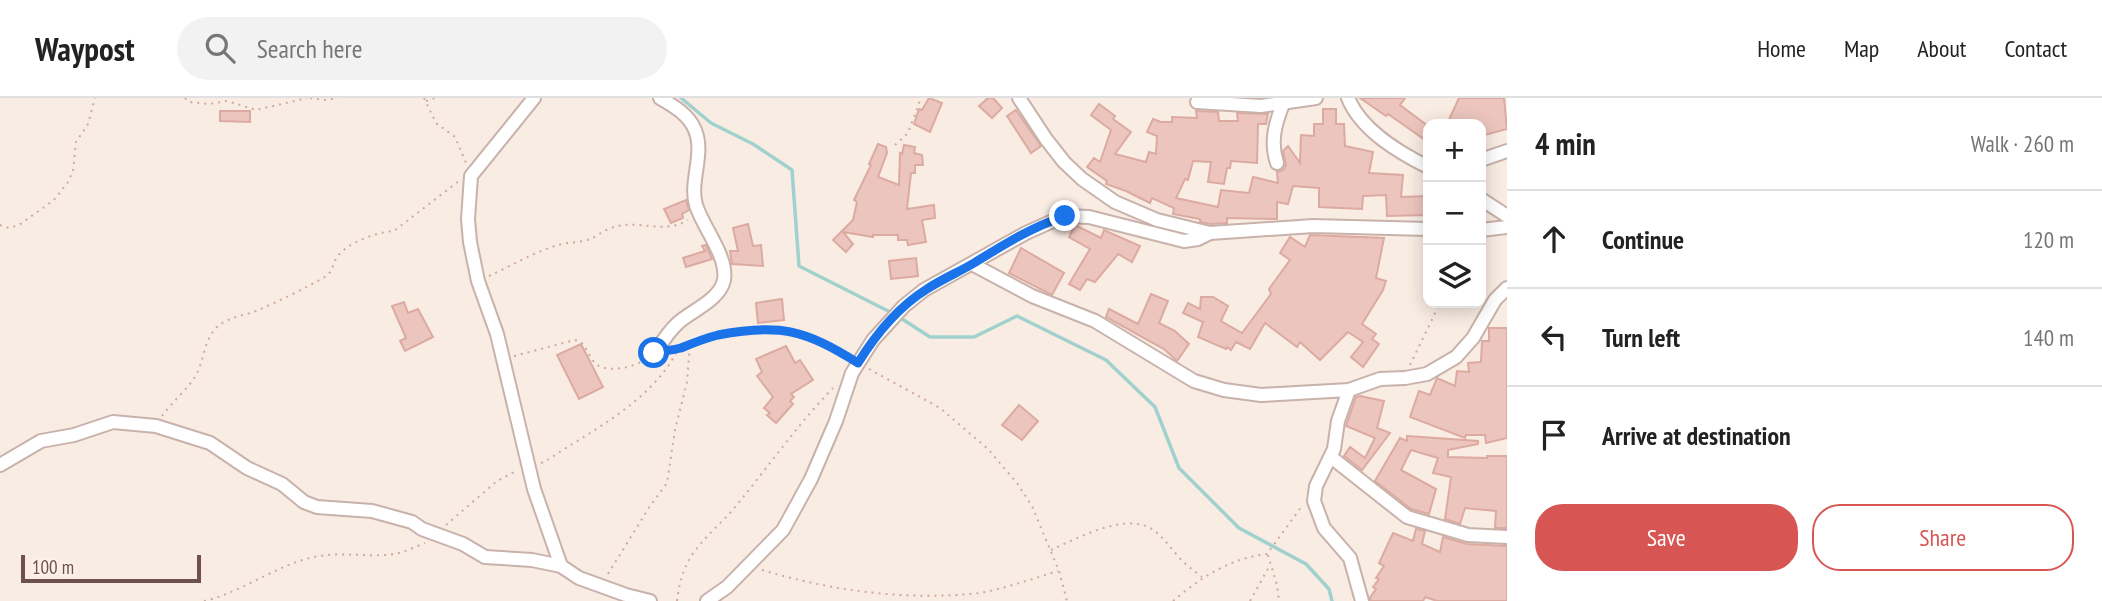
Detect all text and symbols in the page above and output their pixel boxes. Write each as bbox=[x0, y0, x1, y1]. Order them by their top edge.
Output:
search box bbox=[177, 17, 667, 80]
text: Waypost bbox=[35, 27, 135, 70]
icon: search bbox=[201, 29, 239, 67]
text: Search here bbox=[257, 32, 362, 65]
text: Home bbox=[1757, 33, 1806, 64]
text: Map bbox=[1844, 33, 1879, 64]
text: About bbox=[1917, 33, 1966, 64]
text: Contact bbox=[2004, 33, 2067, 64]
map controls bbox=[1423, 119, 1486, 308]
button: + bbox=[1423, 119, 1486, 182]
text: 4 min bbox=[1535, 124, 1596, 163]
text: Walk · 260 m bbox=[1971, 129, 2074, 158]
button: − bbox=[1423, 182, 1486, 245]
route end bbox=[1049, 200, 1080, 231]
icon: ahead bbox=[1535, 220, 1573, 258]
text: Continue bbox=[1602, 223, 1684, 256]
text: 120 m bbox=[2023, 225, 2074, 254]
button: layers bbox=[1423, 245, 1486, 308]
icon: left bbox=[1535, 318, 1573, 356]
text: Turn left bbox=[1602, 321, 1680, 354]
text: 140 m bbox=[2023, 323, 2074, 352]
route start bbox=[638, 337, 669, 368]
icon: arrive bbox=[1535, 416, 1573, 454]
text: Arrive at destination bbox=[1602, 419, 1791, 452]
button: Save bbox=[1535, 504, 1798, 571]
button: Share bbox=[1812, 504, 2074, 571]
scale bar bbox=[21, 552, 201, 584]
text: 100 m bbox=[32, 555, 74, 579]

